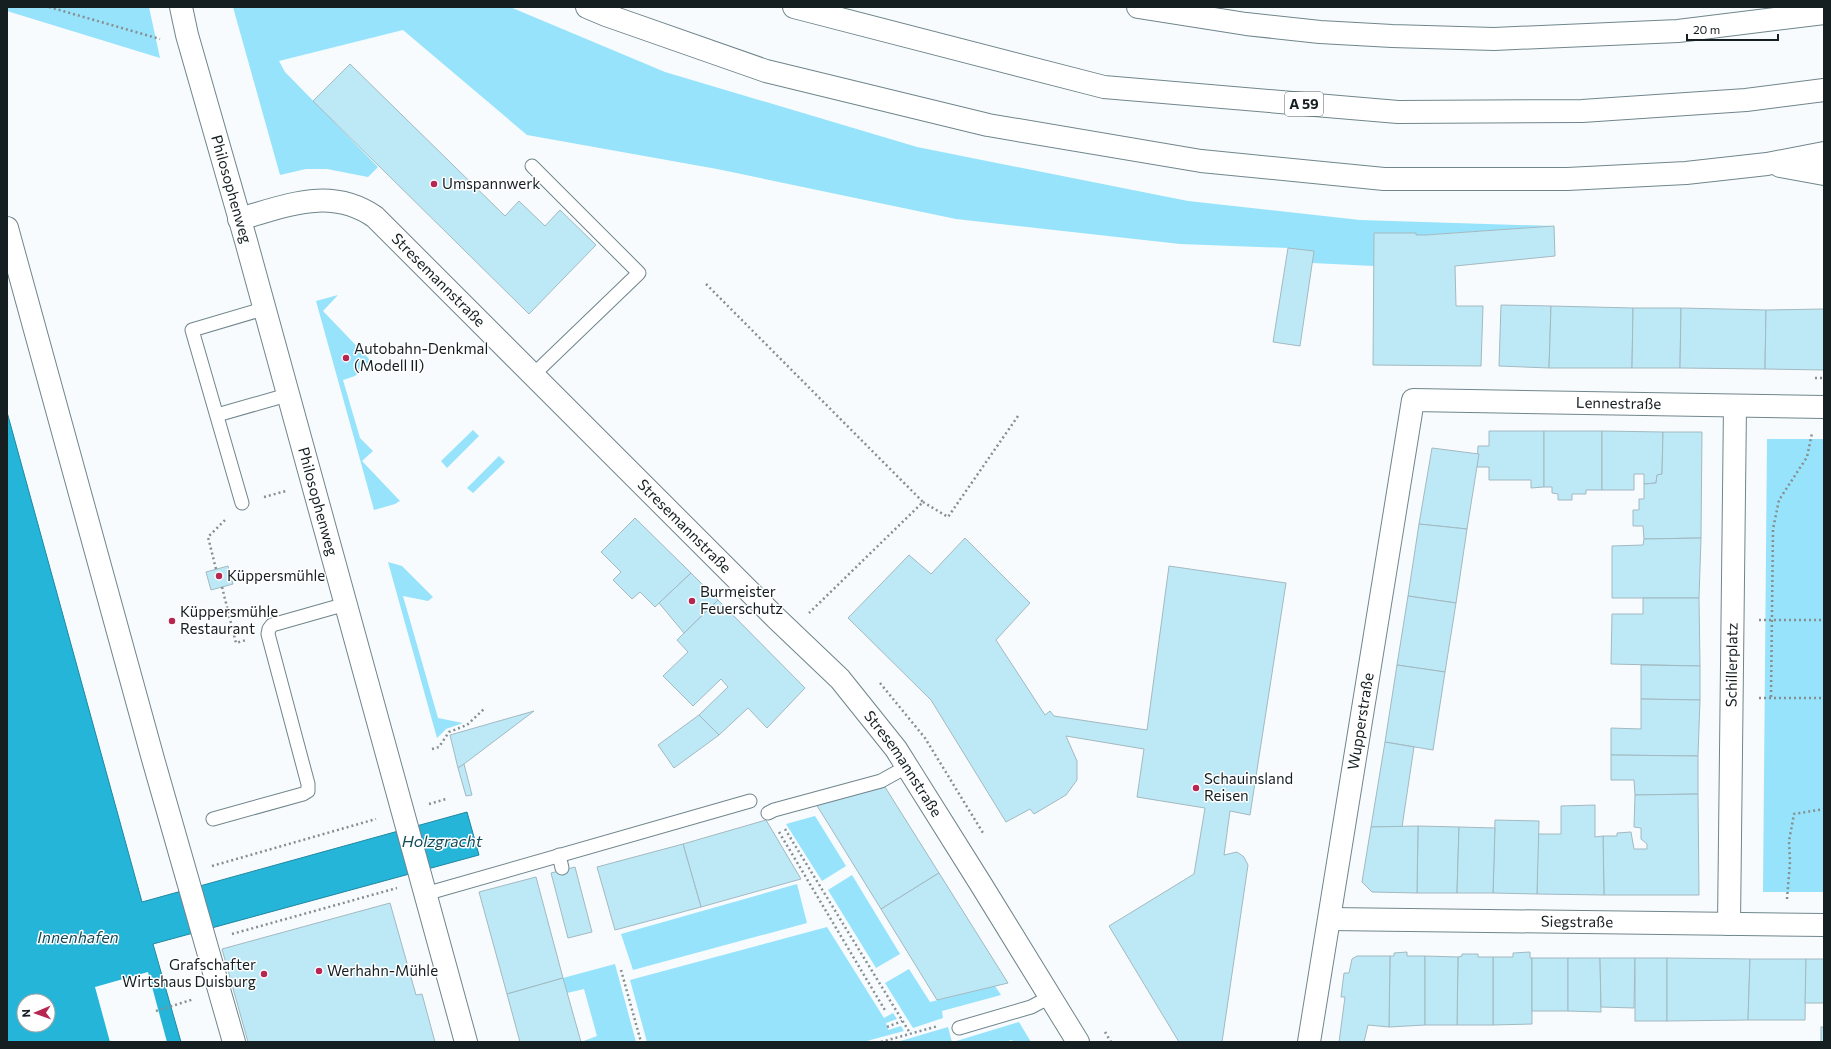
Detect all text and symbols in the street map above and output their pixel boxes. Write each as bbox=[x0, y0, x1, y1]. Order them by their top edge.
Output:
scale bar bbox=[1687, 16, 1778, 42]
text: 20 m bbox=[1693, 22, 1720, 36]
road number: A 59 bbox=[1285, 92, 1323, 116]
street label: Philosophenweg bbox=[208, 133, 256, 245]
place label: Umspannwerk bbox=[442, 174, 540, 192]
marker: Umspannwerk bbox=[429, 179, 439, 189]
street label: Stresemannstraße bbox=[388, 229, 490, 330]
place label: Autobahn-Denkmal (Modell II) bbox=[354, 339, 488, 374]
marker: Autobahn-Denkmal (Modell II) bbox=[341, 353, 351, 363]
street label: Lennestraße bbox=[1576, 393, 1662, 412]
street label: Philosophenweg bbox=[295, 445, 342, 558]
street label: Stresemannstraße bbox=[634, 475, 736, 576]
place label: Küppersmühle bbox=[227, 566, 325, 584]
marker: Küppersmühle bbox=[214, 571, 224, 581]
place label: Burmeister Feuerschutz bbox=[700, 582, 783, 617]
marker: Burmeister Feuerschutz bbox=[687, 596, 697, 606]
place label: Küppersmühle Restaurant bbox=[180, 602, 278, 637]
marker: Küppersmühle Restaurant bbox=[167, 616, 177, 626]
street label: Schillerplatz bbox=[1722, 623, 1740, 707]
street label: Wupperstraße bbox=[1343, 671, 1377, 771]
street label: Stresemannstraße bbox=[861, 707, 946, 820]
place label: Schauinsland Reisen bbox=[1204, 769, 1293, 804]
marker: Schauinsland Reisen bbox=[1191, 783, 1201, 793]
water label: Holzgracht bbox=[402, 831, 483, 850]
street label: Siegstraße bbox=[1541, 912, 1613, 930]
water label: Innenhafen bbox=[37, 927, 119, 946]
place label: Grafschafter Wirtshaus Duisburg bbox=[122, 955, 256, 990]
place label: Werhahn-Mühle bbox=[327, 961, 438, 979]
marker: Werhahn-Mühle bbox=[314, 966, 324, 976]
marker: Grafschafter Wirtshaus Duisburg bbox=[259, 969, 269, 979]
north arrow bbox=[16, 993, 56, 1033]
text: N bbox=[19, 1009, 32, 1018]

